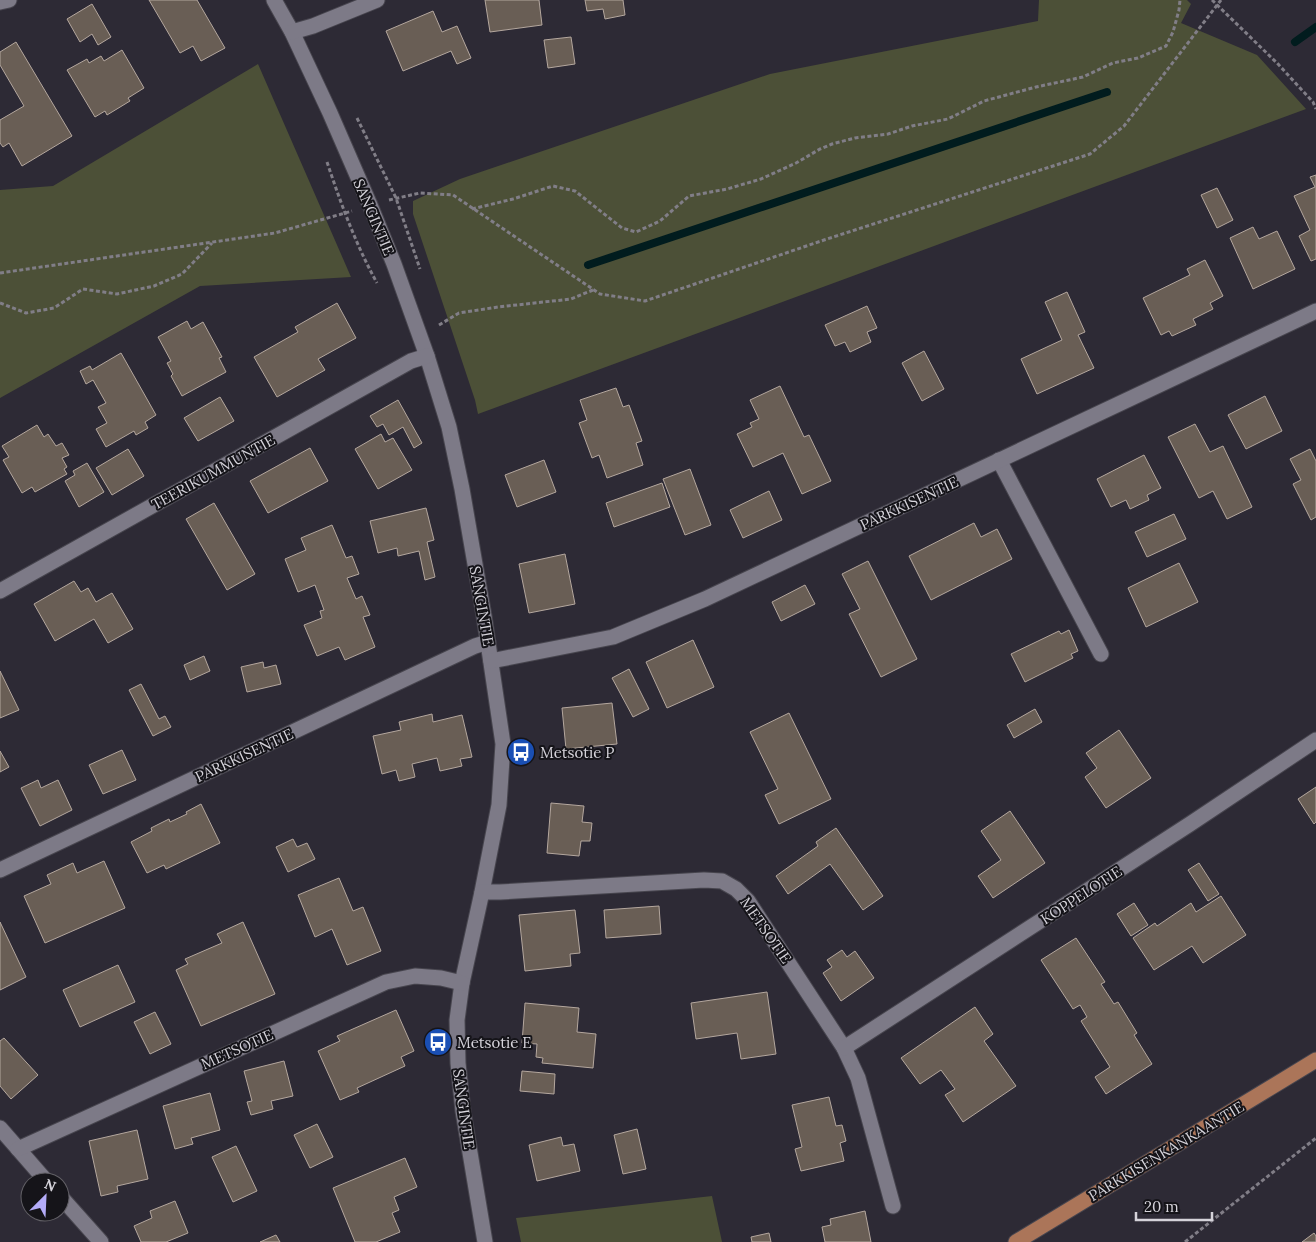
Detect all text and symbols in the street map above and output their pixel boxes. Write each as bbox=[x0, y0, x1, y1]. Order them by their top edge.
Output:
street label: SANGINTIE bbox=[349, 176, 399, 258]
street label: TEERIKUMMUNTIE bbox=[148, 430, 278, 514]
street label: PARKKISENTIE bbox=[857, 472, 961, 534]
street label: SANGINTIE bbox=[466, 564, 498, 648]
street label: PARKKISENTIE bbox=[192, 724, 296, 786]
bus stop icon: Metsotie P bbox=[506, 737, 536, 767]
place label: Metsotie P bbox=[540, 743, 614, 762]
street label: KOPPELOTIE bbox=[1037, 862, 1125, 928]
street label: METSOTIE bbox=[736, 893, 796, 967]
street label: METSOTIE bbox=[198, 1025, 276, 1073]
bus stop icon: Metsotie E bbox=[423, 1027, 453, 1057]
place label: Metsotie E bbox=[457, 1033, 532, 1052]
street label: SANGINTIE bbox=[449, 1068, 479, 1150]
street label: PARKKISENKANKAANTIE bbox=[1085, 1097, 1247, 1205]
north arrow bbox=[20, 1172, 70, 1222]
text: N bbox=[42, 1175, 59, 1196]
scale bar bbox=[1136, 1190, 1212, 1222]
text: 20 m bbox=[1144, 1197, 1179, 1216]

